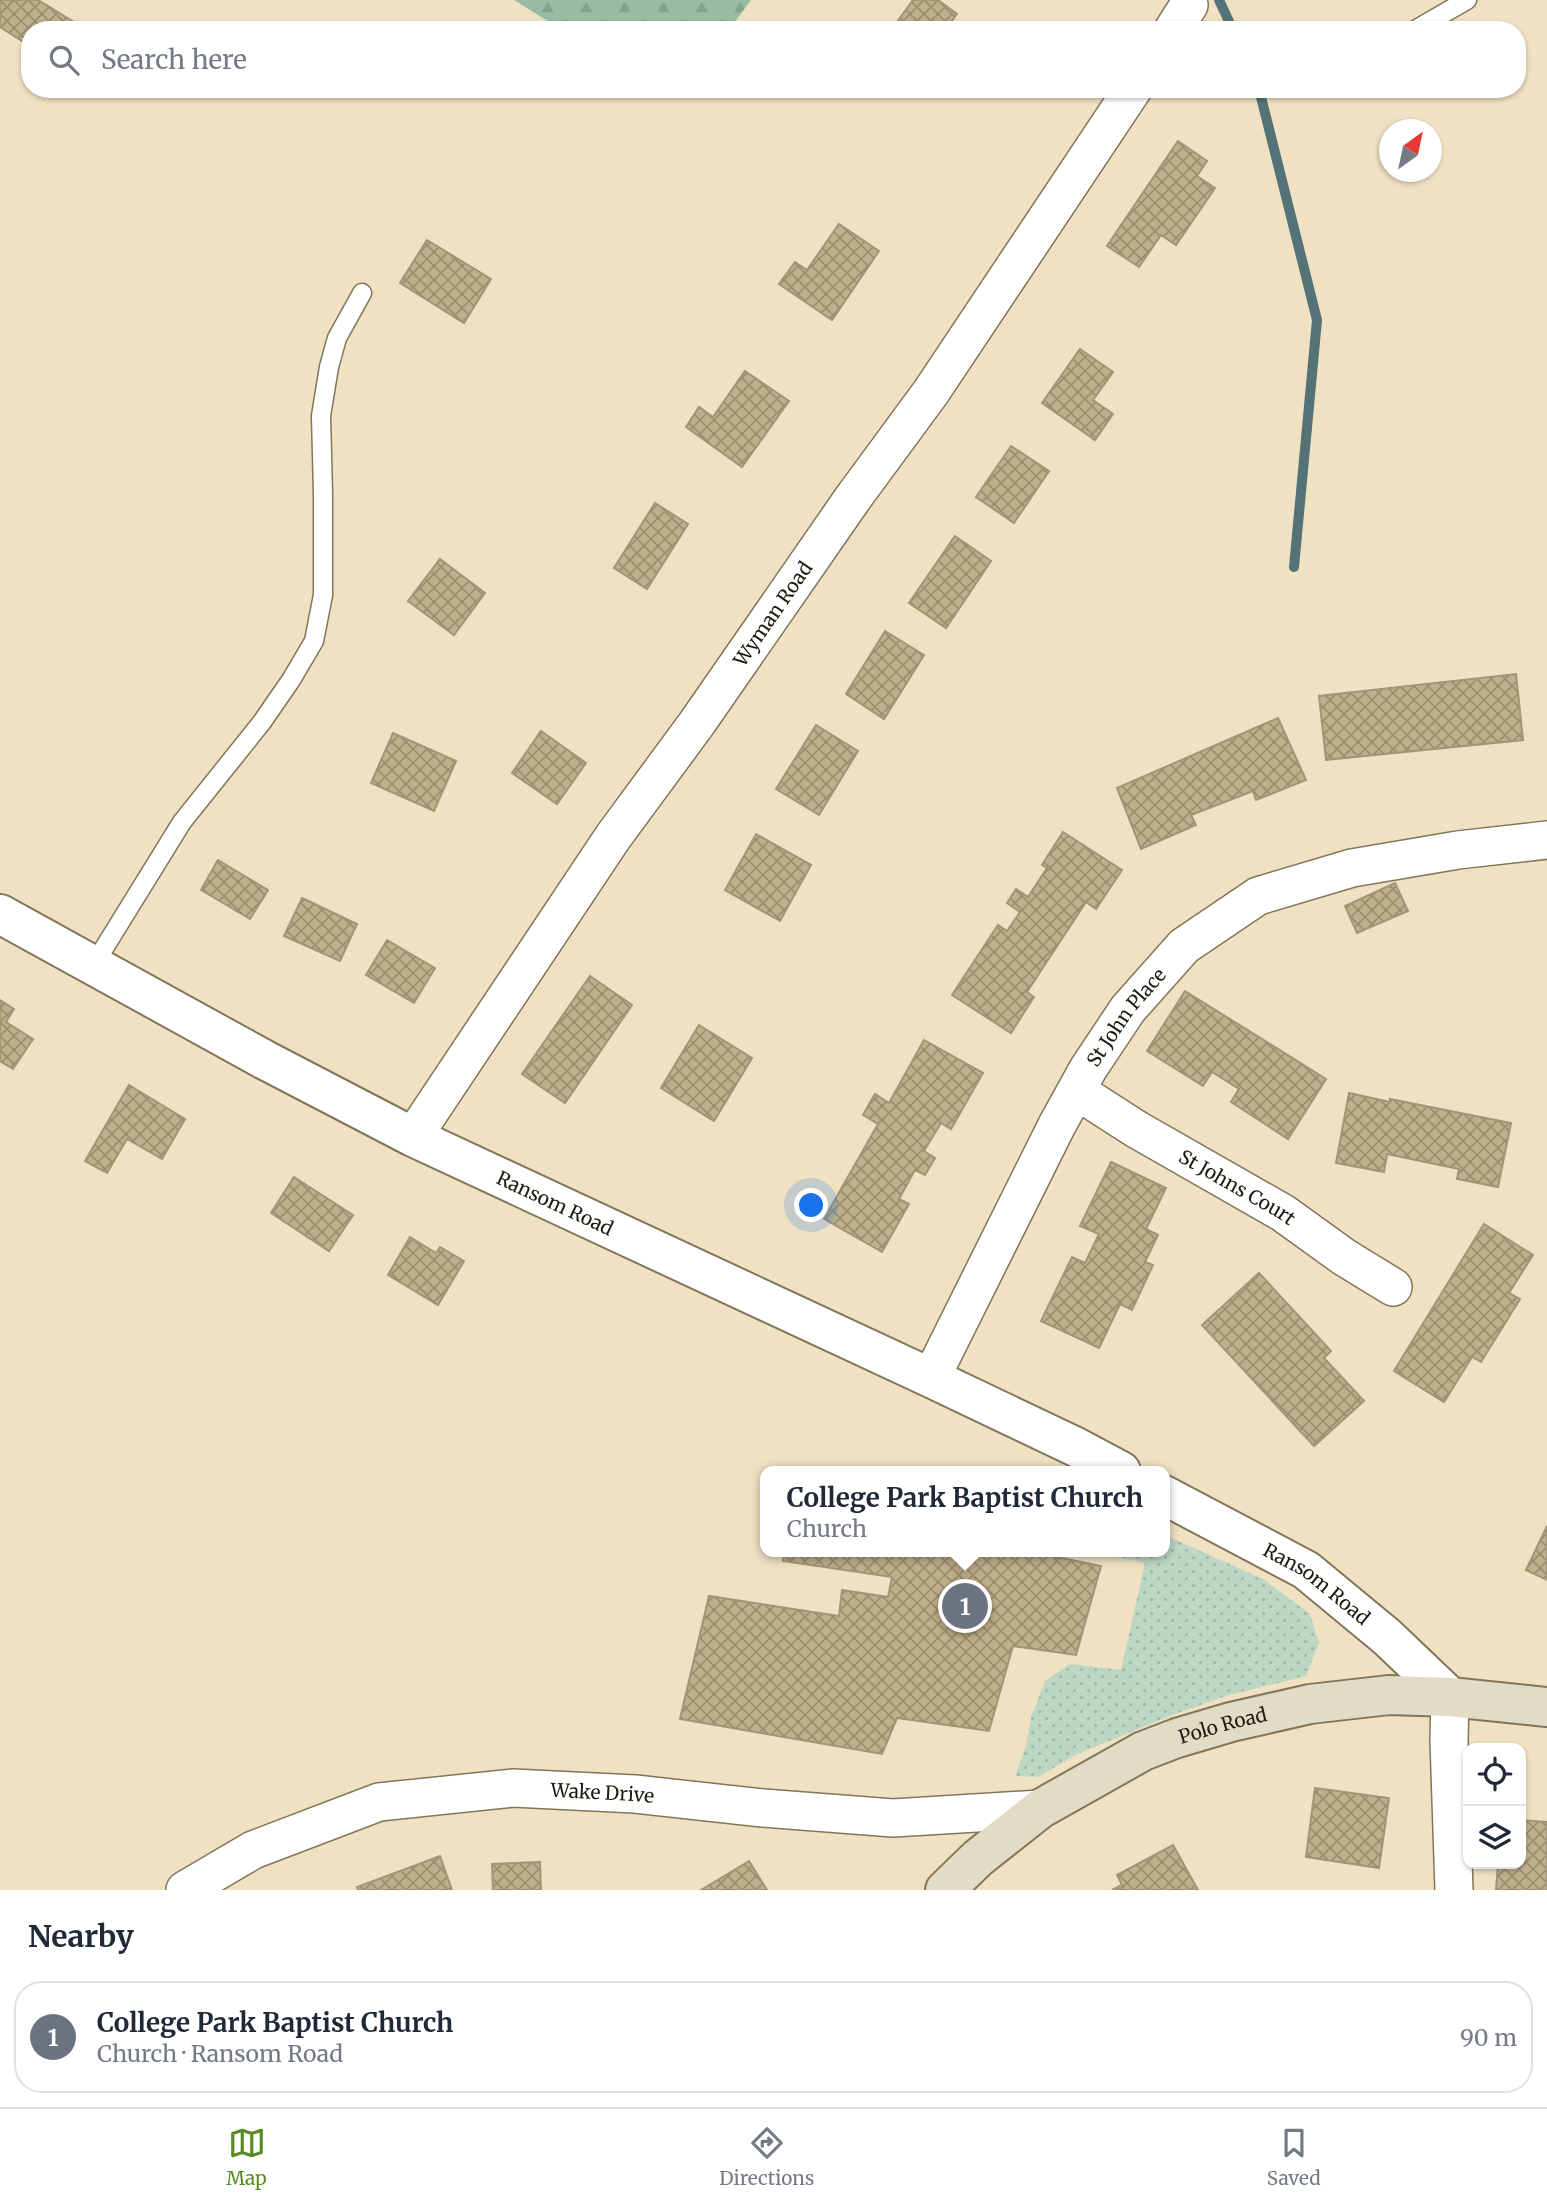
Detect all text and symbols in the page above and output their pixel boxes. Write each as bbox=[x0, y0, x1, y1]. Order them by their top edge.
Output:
search box bbox=[21, 21, 1526, 98]
icon: search bbox=[45, 41, 83, 79]
text: Search here bbox=[101, 43, 247, 76]
north arrow bbox=[1379, 119, 1442, 182]
street label: Wyman Road bbox=[727, 557, 817, 672]
street label: St John Place bbox=[1081, 963, 1171, 1071]
street label: St Johns Court bbox=[1175, 1144, 1301, 1231]
street label: Ransom Road bbox=[493, 1166, 617, 1241]
your location bbox=[794, 1188, 828, 1222]
popup bbox=[760, 1466, 1170, 1557]
text: College Park Baptist Church bbox=[787, 1481, 1143, 1514]
text: Church bbox=[787, 1514, 867, 1543]
street label: Ransom Road bbox=[1259, 1538, 1375, 1630]
pin: 1 bbox=[942, 1580, 988, 1632]
street label: Polo Road bbox=[1176, 1702, 1269, 1749]
map controls bbox=[1463, 1743, 1526, 1869]
button: locate bbox=[1463, 1743, 1526, 1806]
street label: Wake Drive bbox=[549, 1778, 656, 1808]
button: layers bbox=[1463, 1806, 1526, 1869]
text: Nearby bbox=[28, 1917, 134, 1955]
text: College Park Baptist Church bbox=[97, 2006, 453, 2039]
text: 1 bbox=[48, 2023, 58, 2052]
text: 90 m bbox=[1460, 2023, 1517, 2052]
text: Church · Ransom Road bbox=[97, 2039, 343, 2068]
tab: Map bbox=[226, 2124, 267, 2190]
tab: Directions bbox=[719, 2124, 814, 2190]
tab: Saved bbox=[1267, 2124, 1321, 2190]

